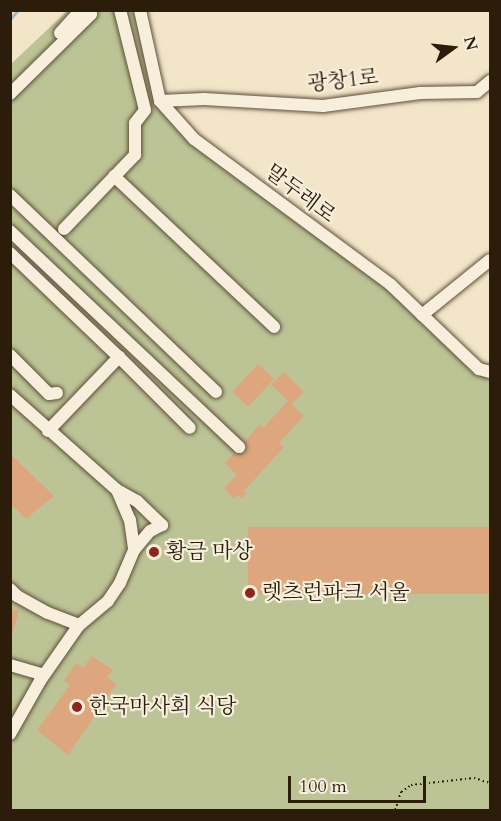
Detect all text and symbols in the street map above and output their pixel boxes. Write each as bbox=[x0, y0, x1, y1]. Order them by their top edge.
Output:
north arrow bbox=[423, 18, 483, 78]
text: N bbox=[458, 34, 483, 53]
street label: 광창1로 bbox=[306, 65, 380, 97]
street label: 말두레로 bbox=[260, 160, 340, 228]
place label: 황금 마상 bbox=[166, 539, 253, 565]
marker: 황금 마상 bbox=[147, 545, 161, 559]
place label: 렛츠런파크 서울 bbox=[262, 580, 410, 606]
marker: 렛츠런파크 서울 bbox=[243, 586, 257, 600]
place label: 한국마사회 식당 bbox=[89, 694, 237, 720]
marker: 한국마사회 식당 bbox=[70, 700, 84, 714]
scale bar bbox=[291, 764, 429, 802]
text: 100 m bbox=[299, 774, 347, 799]

